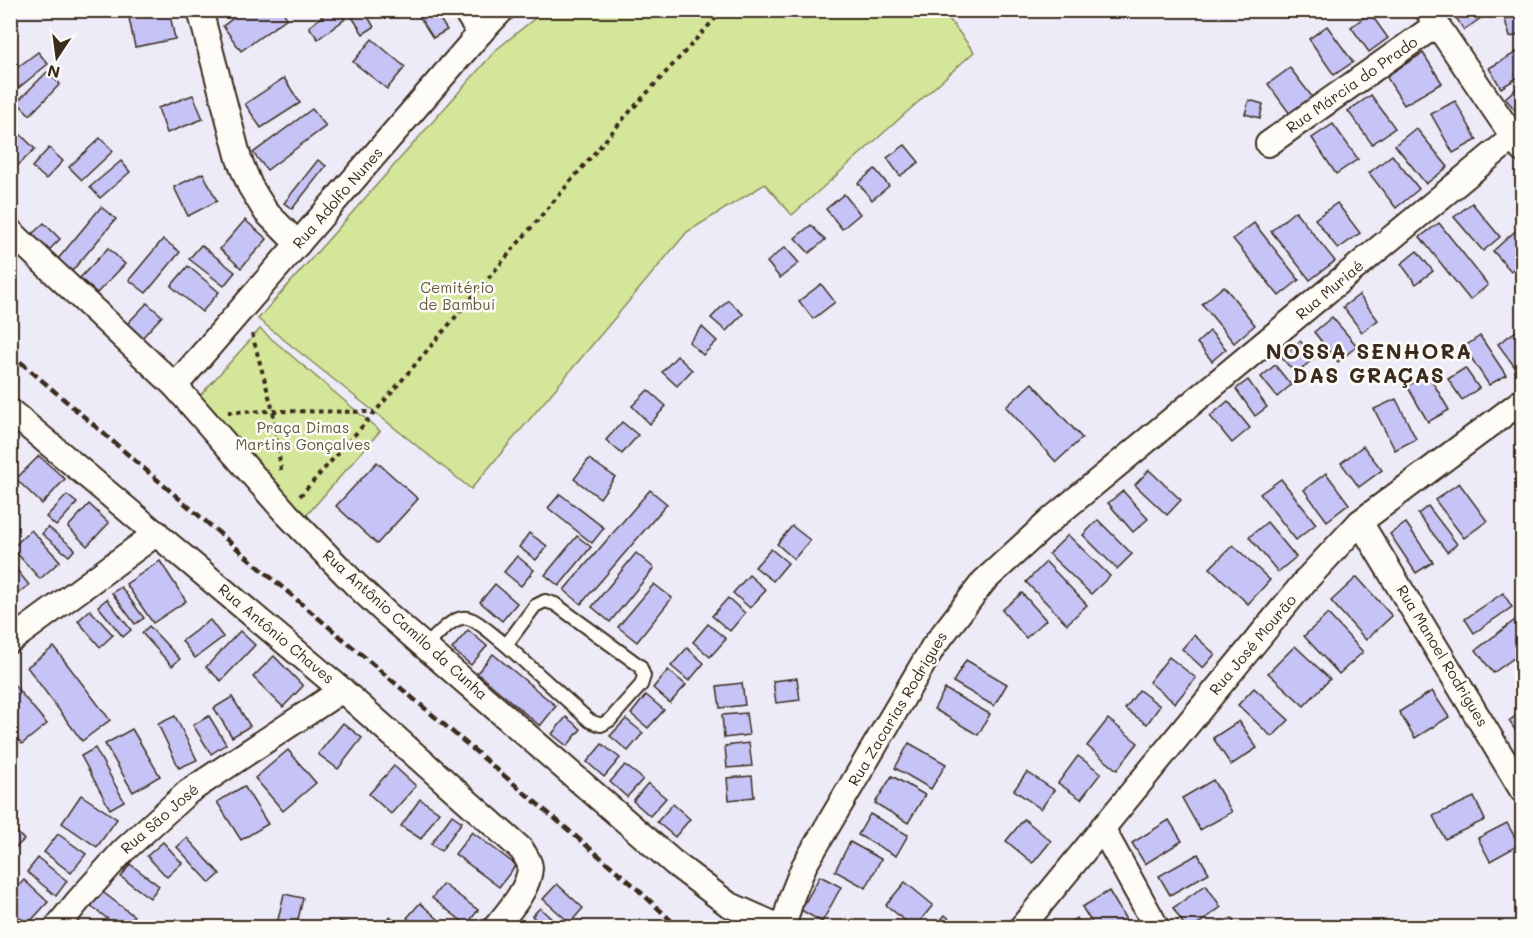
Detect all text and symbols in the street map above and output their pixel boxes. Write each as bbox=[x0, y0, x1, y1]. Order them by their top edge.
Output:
north arrow bbox=[27, 27, 87, 87]
street label: Rua Márcia do Prado bbox=[1282, 31, 1421, 137]
text: N bbox=[45, 61, 62, 84]
street label: Rua Adolfo Nunes bbox=[288, 142, 387, 252]
street label: Rua Muriaé bbox=[1291, 255, 1368, 324]
park label: Cemitério de Bambuí bbox=[419, 277, 495, 314]
district label: NOSSA SENHORA DAS GRAÇAS bbox=[1266, 337, 1472, 388]
park label: Praça Dimas Martins Gonçalves bbox=[235, 417, 371, 454]
street label: Rua Antônio Camilo da Cunha bbox=[319, 545, 492, 704]
street label: Rua Antônio Chaves bbox=[214, 579, 339, 688]
street label: Rua Manoel Rodrigues bbox=[1393, 581, 1493, 730]
street label: Rua José Mourão bbox=[1204, 590, 1300, 699]
street label: Rua Zacarias Rodrigues bbox=[843, 628, 951, 789]
street label: Rua São José bbox=[116, 779, 203, 858]

